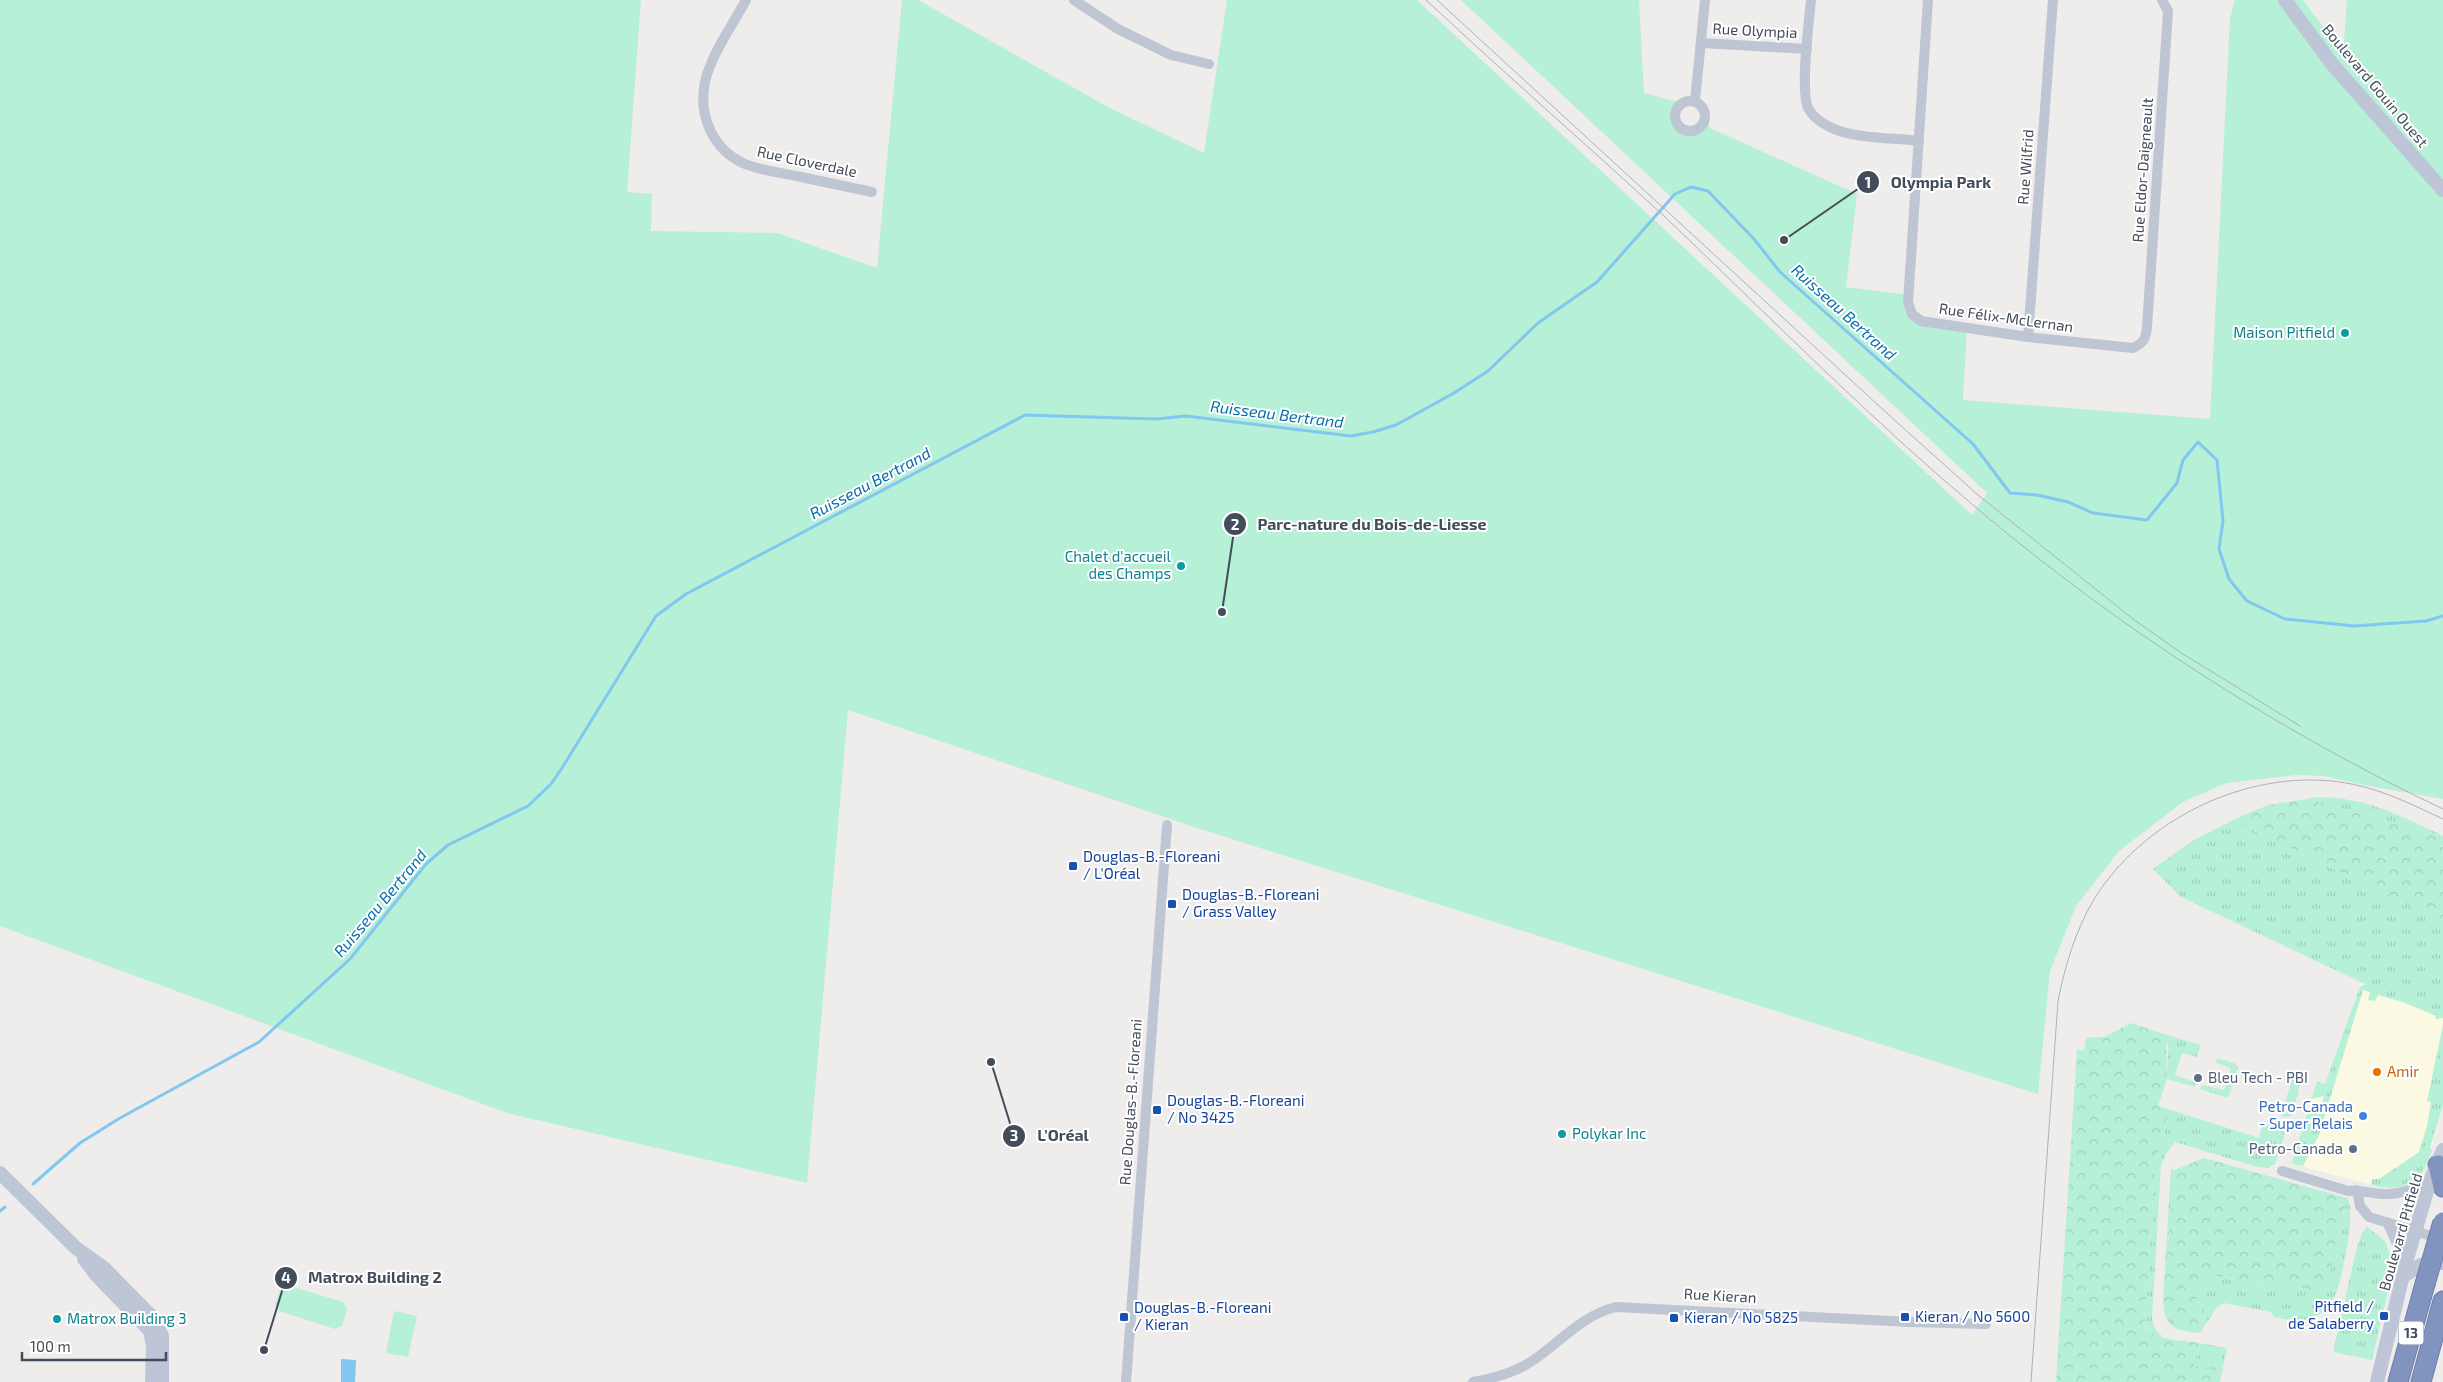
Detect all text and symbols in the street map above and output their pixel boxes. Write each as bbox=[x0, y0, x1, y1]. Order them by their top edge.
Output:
street label: Rue Olympia bbox=[1712, 19, 1798, 41]
street label: Boulevard Gouin Ouest bbox=[2319, 20, 2433, 151]
street label: Rue Eldor-Daigneault bbox=[2128, 97, 2156, 243]
street label: Rue Wilfrid bbox=[2013, 129, 2037, 205]
street label: Rue Cloverdale bbox=[756, 142, 859, 180]
callout: Olympia Park bbox=[1856, 167, 2001, 198]
text: Olympia Park bbox=[1891, 172, 1991, 192]
text: 1 bbox=[1865, 173, 1871, 191]
water label: Ruisseau Bertrand bbox=[1788, 260, 1901, 364]
street label: Rue Félix-McLernan bbox=[1938, 299, 2075, 335]
place label: Maison Pitfield bbox=[2233, 323, 2335, 341]
marker: Maison Pitfield bbox=[2339, 327, 2351, 339]
water label: Ruisseau Bertrand bbox=[1209, 396, 1345, 431]
water label: Ruisseau Bertrand bbox=[806, 443, 933, 522]
callout: Parc-nature du Bois-de-Liesse bbox=[1223, 509, 1497, 540]
text: Parc-nature du Bois-de-Liesse bbox=[1257, 514, 1487, 533]
text: 2 bbox=[1231, 515, 1240, 533]
place label: Chalet d'accueil des Champs bbox=[1065, 547, 1172, 582]
marker: Chalet d'accueil des Champs bbox=[1175, 560, 1187, 572]
water label: Ruisseau Bertrand bbox=[329, 845, 430, 960]
place label: Douglas-B.-Floreani / L'Oréal bbox=[1083, 847, 1221, 882]
marker: Douglas-B.-Floreani / L'Oréal bbox=[1067, 860, 1079, 872]
place label: Douglas-B.-Floreani / Grass Valley bbox=[1182, 885, 1320, 920]
marker: Douglas-B.-Floreani / Grass Valley bbox=[1166, 898, 1178, 910]
street label: Rue Douglas-B.-Floreani bbox=[1115, 1018, 1145, 1186]
place label: Amir bbox=[2387, 1062, 2419, 1080]
marker: Amir bbox=[2371, 1066, 2383, 1078]
place label: Bleu Tech - PBI bbox=[2208, 1068, 2308, 1086]
marker: Bleu Tech - PBI bbox=[2192, 1072, 2204, 1084]
place label: Douglas-B.-Floreani / No 3425 bbox=[1167, 1091, 1305, 1126]
place label: Petro-Canada - Super Relais bbox=[2259, 1097, 2353, 1132]
marker: Douglas-B.-Floreani / No 3425 bbox=[1151, 1104, 1163, 1116]
marker: Petro-Canada - Super Relais bbox=[2357, 1110, 2369, 1122]
callout: L'Oréal bbox=[1002, 1120, 1098, 1151]
place label: Polykar Inc bbox=[1572, 1124, 1646, 1142]
text: L'Oréal bbox=[1037, 1125, 1090, 1144]
text: 3 bbox=[1010, 1126, 1018, 1144]
marker: Polykar Inc bbox=[1556, 1128, 1568, 1140]
place label: Petro-Canada bbox=[2249, 1139, 2343, 1157]
marker: Petro-Canada bbox=[2347, 1143, 2359, 1155]
street label: Boulevard Pitfield bbox=[2375, 1171, 2425, 1292]
callout: Matrox Building 2 bbox=[273, 1262, 452, 1293]
text: Matrox Building 2 bbox=[308, 1267, 442, 1286]
text: 4 bbox=[281, 1268, 291, 1286]
street label: Rue Kieran bbox=[1683, 1284, 1757, 1306]
place label: Pitfield / de Salaberry bbox=[2288, 1297, 2374, 1332]
place label: Douglas-B.-Floreani / Kieran bbox=[1134, 1298, 1272, 1333]
place label: Kieran / No 5600 bbox=[1915, 1307, 2030, 1325]
place label: Kieran / No 5825 bbox=[1684, 1308, 1798, 1326]
place label: Matrox Building 3 bbox=[67, 1309, 187, 1327]
marker: Pitfield / de Salaberry bbox=[2378, 1310, 2390, 1322]
marker: Douglas-B.-Floreani / Kieran bbox=[1118, 1311, 1130, 1323]
marker: Kieran / No 5600 bbox=[1899, 1311, 1911, 1323]
marker: Kieran / No 5825 bbox=[1668, 1312, 1680, 1324]
marker: Matrox Building 3 bbox=[51, 1313, 63, 1325]
road number: 13 bbox=[2398, 1322, 2424, 1345]
scale bar bbox=[22, 1330, 166, 1362]
text: 100 m bbox=[30, 1337, 71, 1355]

